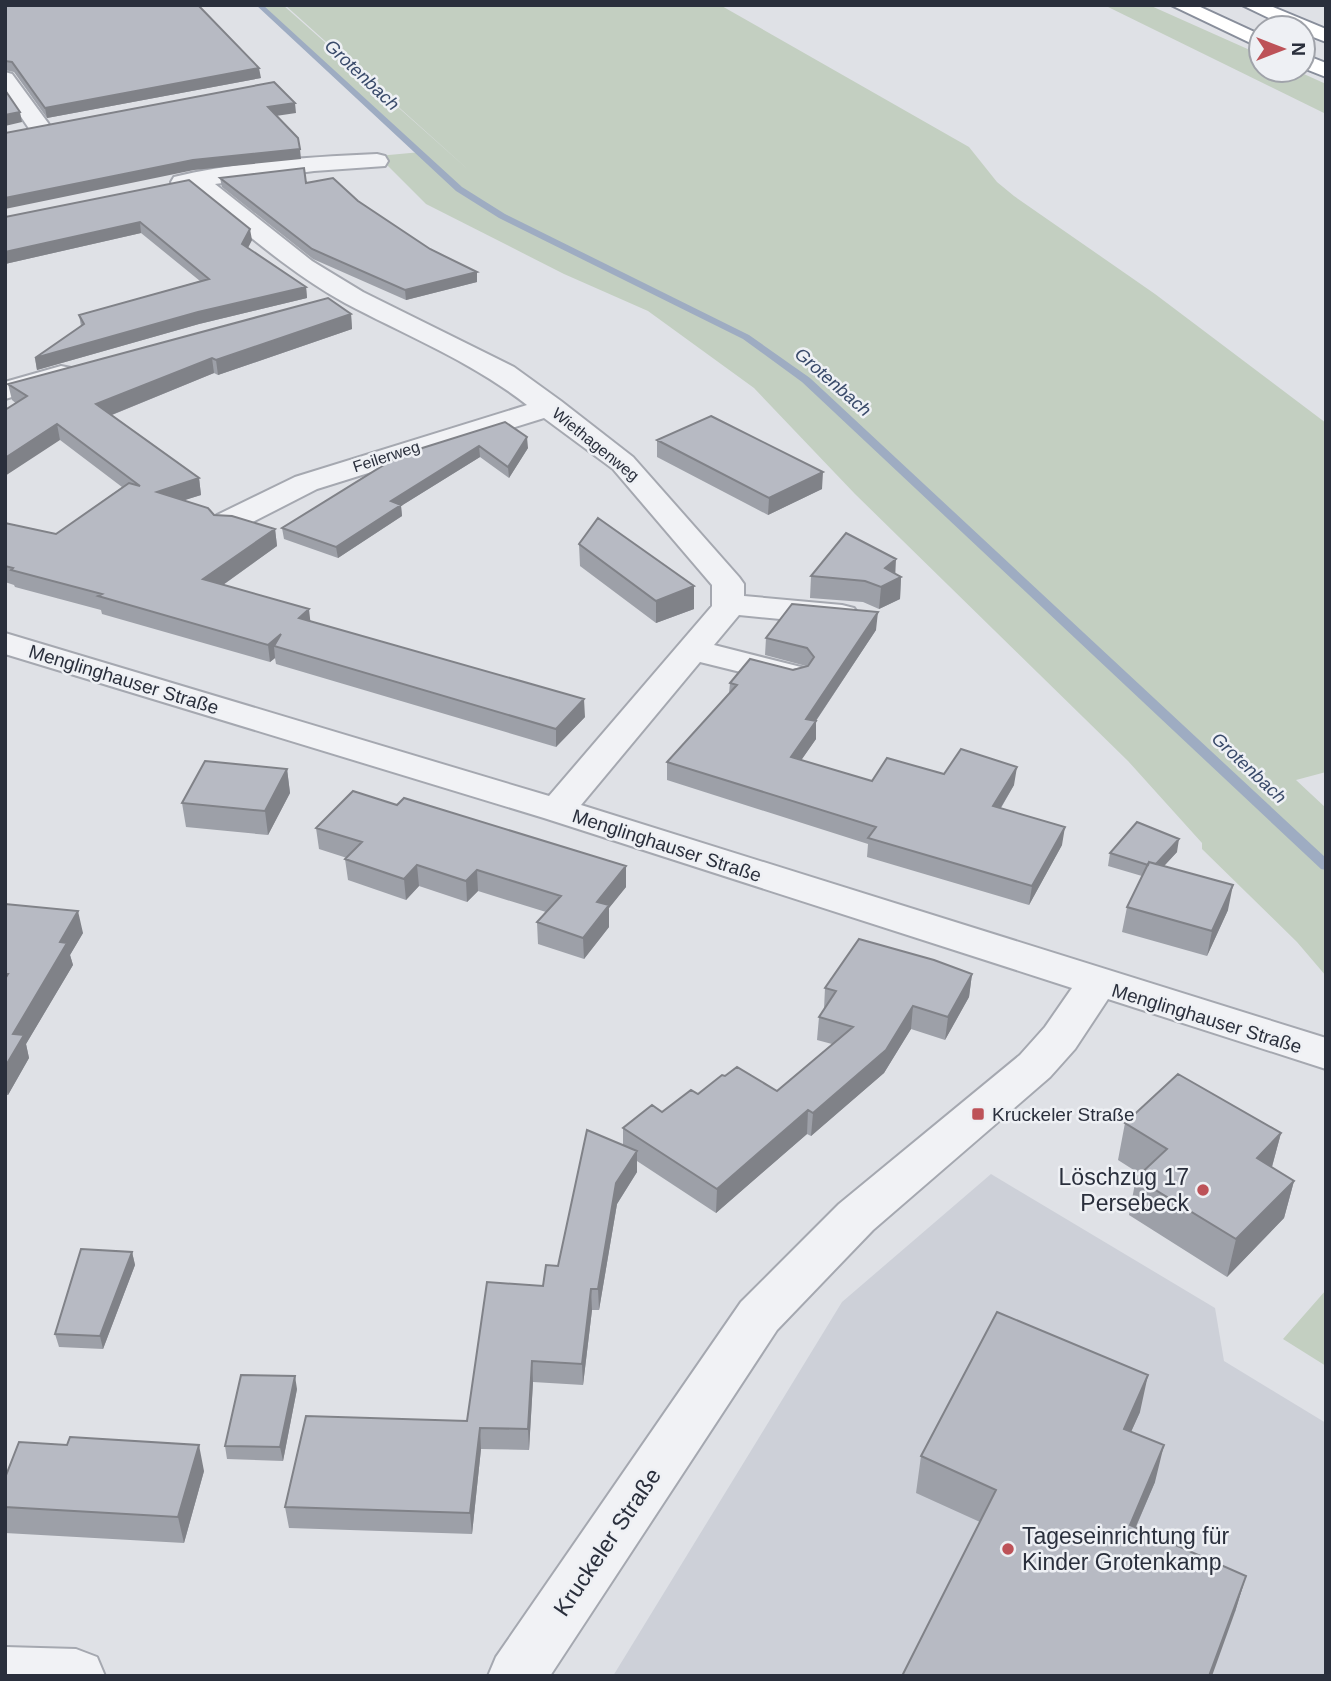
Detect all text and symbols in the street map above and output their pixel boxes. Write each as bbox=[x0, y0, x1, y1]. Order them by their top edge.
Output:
north arrow bbox=[1247, 14, 1317, 84]
water label: Grotenbach bbox=[321, 36, 403, 114]
text: N bbox=[1288, 42, 1309, 56]
water label: Grotenbach bbox=[791, 344, 875, 420]
street label: Wiethagenweg bbox=[549, 404, 642, 484]
street label: Feilerweg bbox=[351, 438, 422, 475]
street label: Menglinghauser Straße bbox=[26, 641, 221, 718]
water label: Grotenbach bbox=[1208, 729, 1290, 807]
street label: Menglinghauser Straße bbox=[570, 805, 764, 886]
street label: Menglinghauser Straße bbox=[1109, 980, 1304, 1057]
place label: Kruckeler Straße bbox=[992, 1104, 1135, 1125]
marker: Kruckeler Straße bbox=[970, 1106, 986, 1122]
place label: Löschzug 17 Persebeck bbox=[1059, 1164, 1189, 1216]
marker: Löschzug 17 Persebeck bbox=[1195, 1182, 1211, 1198]
street label: Kruckeler Straße bbox=[548, 1463, 666, 1621]
place label: Tageseinrichtung für Kinder Grotenkamp bbox=[1022, 1523, 1229, 1575]
marker: Tageseinrichtung für Kinder Grotenkamp bbox=[1000, 1541, 1016, 1557]

